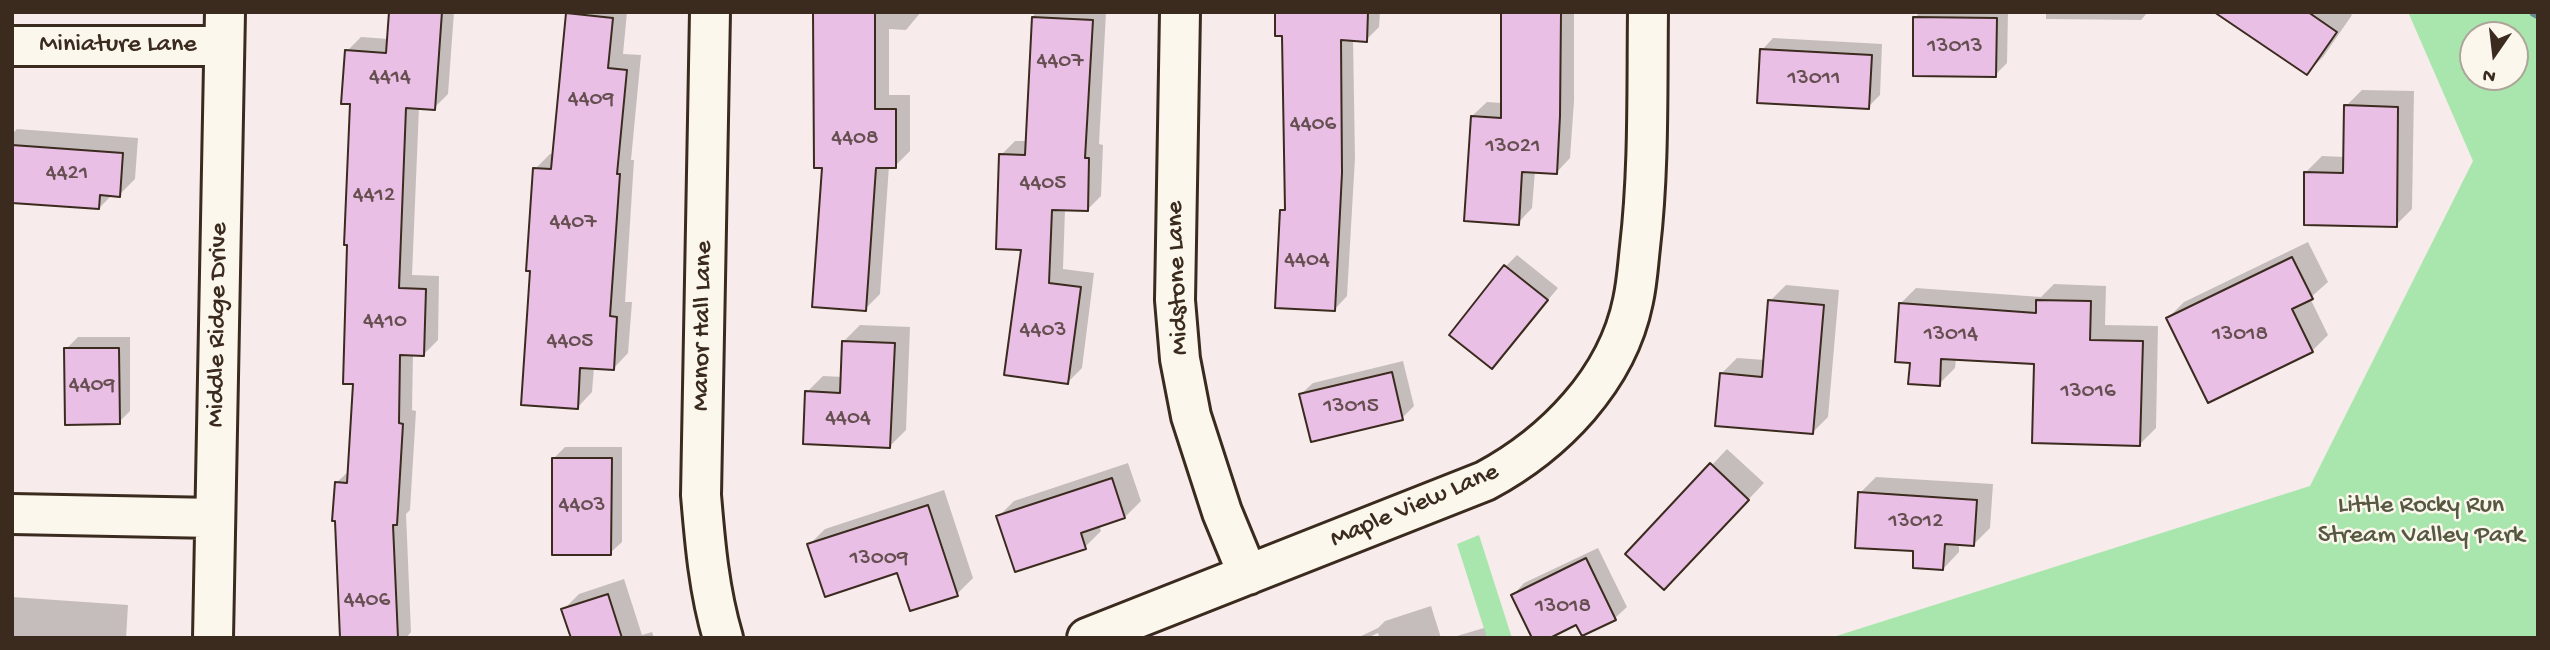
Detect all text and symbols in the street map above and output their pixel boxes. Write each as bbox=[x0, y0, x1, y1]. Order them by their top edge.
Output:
north arrow bbox=[2459, 21, 2529, 91]
street label: Miniature Lane bbox=[39, 30, 197, 62]
house number: 13013 bbox=[1927, 33, 1983, 61]
house number: 4407 bbox=[1037, 48, 1083, 76]
text: N bbox=[2480, 62, 2498, 88]
house number: 4414 bbox=[369, 64, 411, 92]
house number: 13011 bbox=[1788, 65, 1840, 93]
house number: 4409 bbox=[568, 86, 614, 114]
house number: 4406 bbox=[1290, 111, 1336, 139]
house number: 4408 bbox=[831, 125, 879, 153]
house number: 13021 bbox=[1486, 133, 1540, 161]
house number: 4421 bbox=[46, 160, 88, 188]
house number: 4405 bbox=[1020, 170, 1066, 198]
house number: 4412 bbox=[353, 182, 395, 210]
street label: Midstone Lane bbox=[1161, 200, 1197, 356]
house number: 4407 bbox=[550, 209, 596, 237]
street label: Middle Ridge Drive bbox=[202, 222, 236, 428]
street label: Manor Hall Lane bbox=[687, 241, 721, 411]
house number: 4404 bbox=[1284, 247, 1330, 275]
house number: 4410 bbox=[363, 308, 407, 336]
house number: 4403 bbox=[1020, 317, 1066, 345]
house number: 13014 bbox=[1924, 321, 1978, 349]
house number: 13018 bbox=[2212, 321, 2268, 349]
house number: 4405 bbox=[547, 328, 593, 356]
house number: 4409 bbox=[69, 372, 115, 400]
house number: 13016 bbox=[2060, 378, 2116, 406]
house number: 13015 bbox=[1323, 393, 1379, 421]
house number: 4404 bbox=[825, 405, 871, 433]
street label: Maple View Lane bbox=[1326, 457, 1504, 557]
park label: Little Rocky Run Stream Valley Park bbox=[2318, 491, 2524, 552]
house number: 4403 bbox=[559, 492, 605, 520]
house number: 13012 bbox=[1889, 508, 1943, 536]
house number: 13009 bbox=[850, 545, 908, 573]
house number: 4406 bbox=[344, 587, 390, 615]
house number: 13018 bbox=[1535, 593, 1591, 621]

